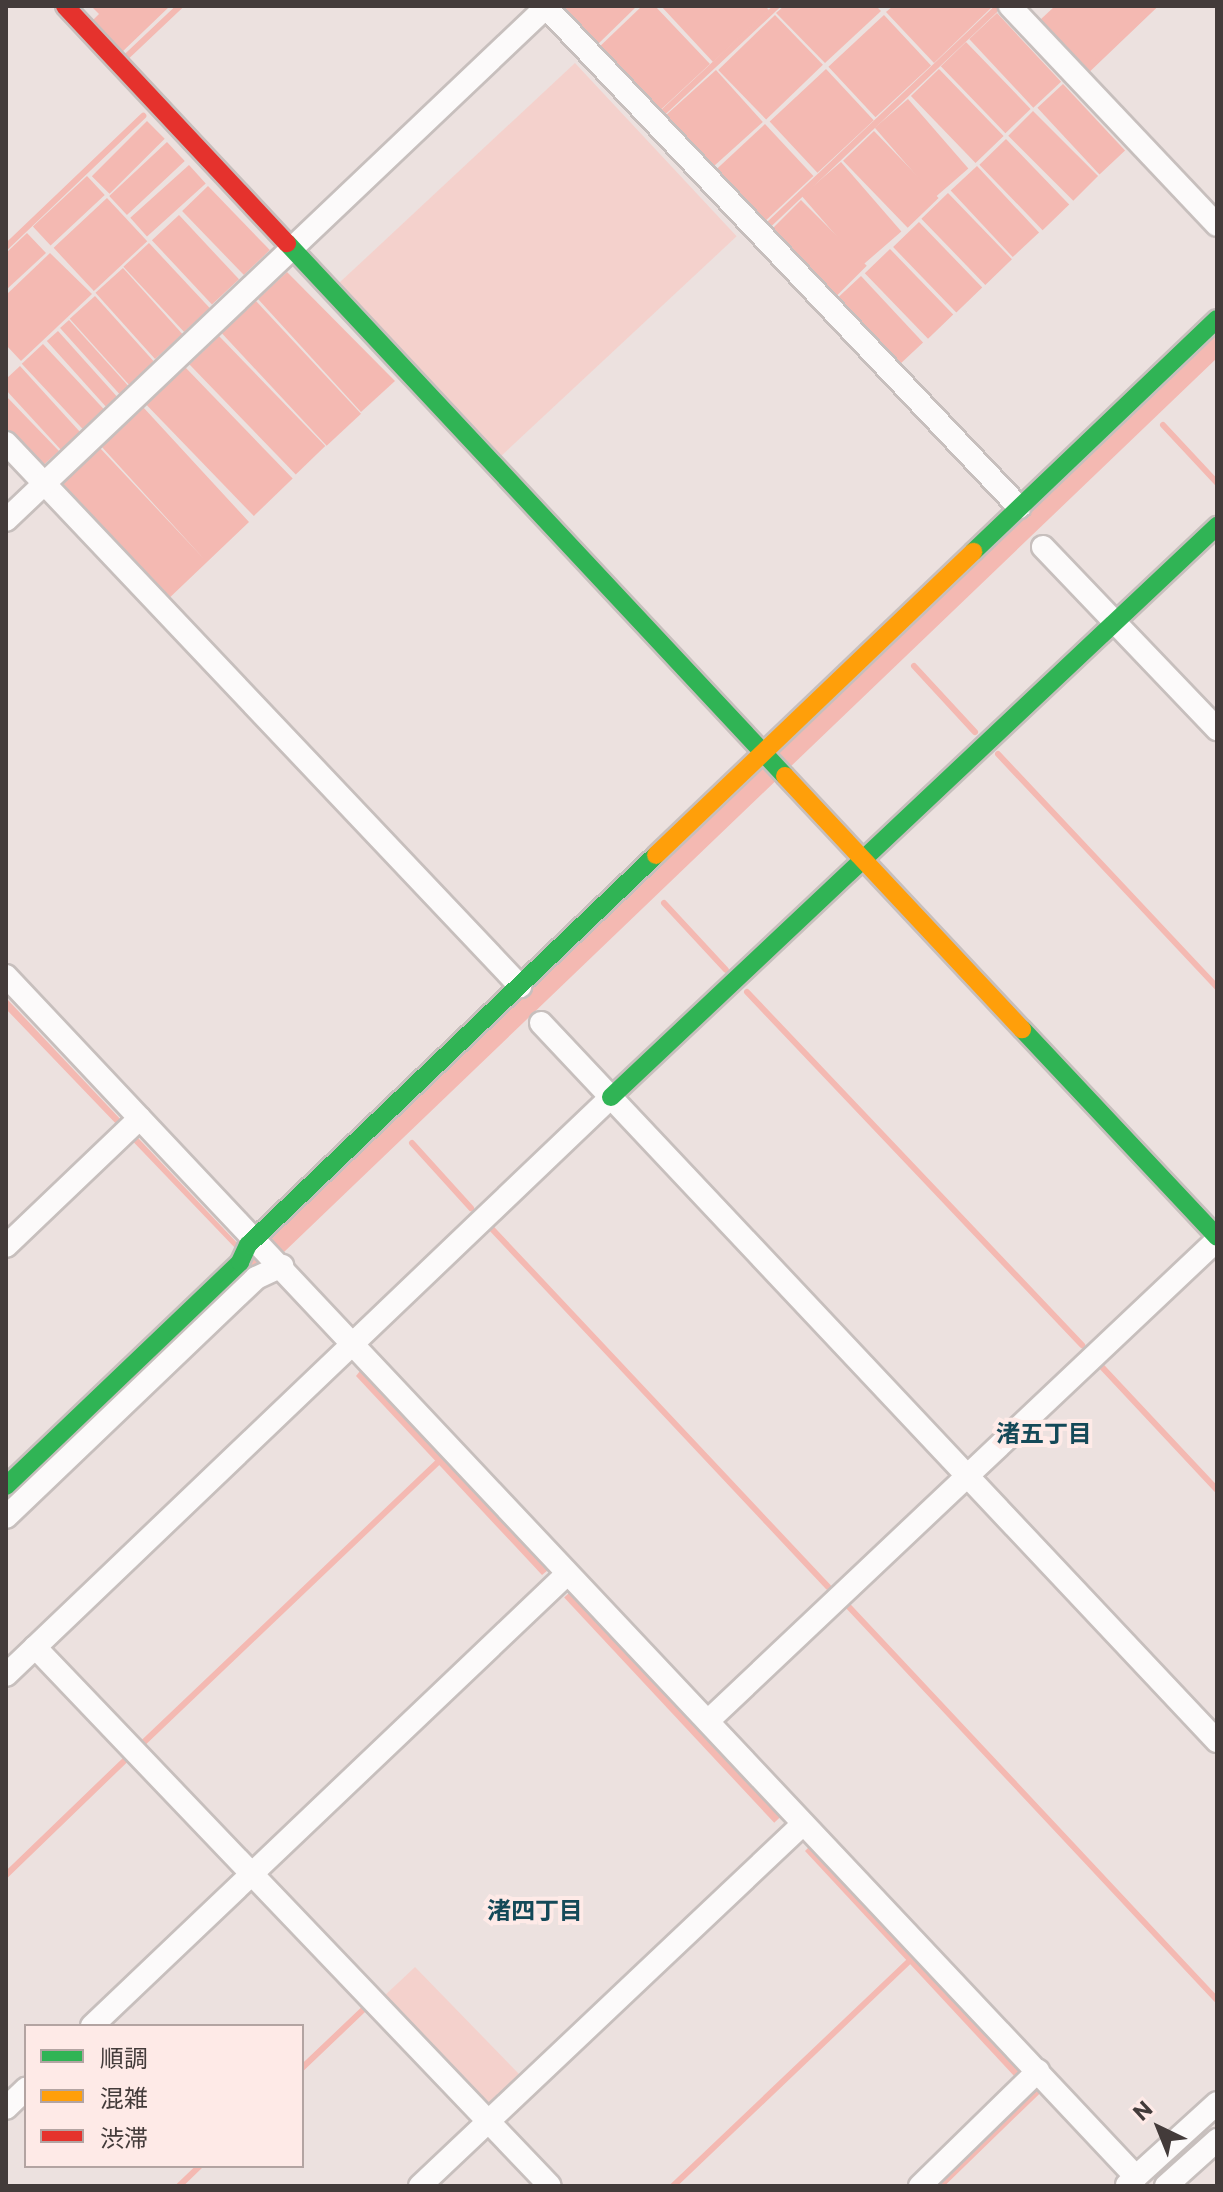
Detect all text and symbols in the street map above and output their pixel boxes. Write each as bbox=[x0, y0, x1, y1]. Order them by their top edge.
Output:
district label: 渚五丁目 bbox=[996, 1419, 1092, 1447]
district label: 渚四丁目 bbox=[487, 1896, 583, 1924]
legend bbox=[24, 2024, 304, 2168]
text: 順調 bbox=[100, 2043, 148, 2072]
text: 混雑 bbox=[100, 2083, 148, 2112]
north arrow bbox=[1119, 2088, 1199, 2168]
text: N bbox=[1127, 2095, 1158, 2126]
text: 渋滞 bbox=[100, 2123, 148, 2152]

